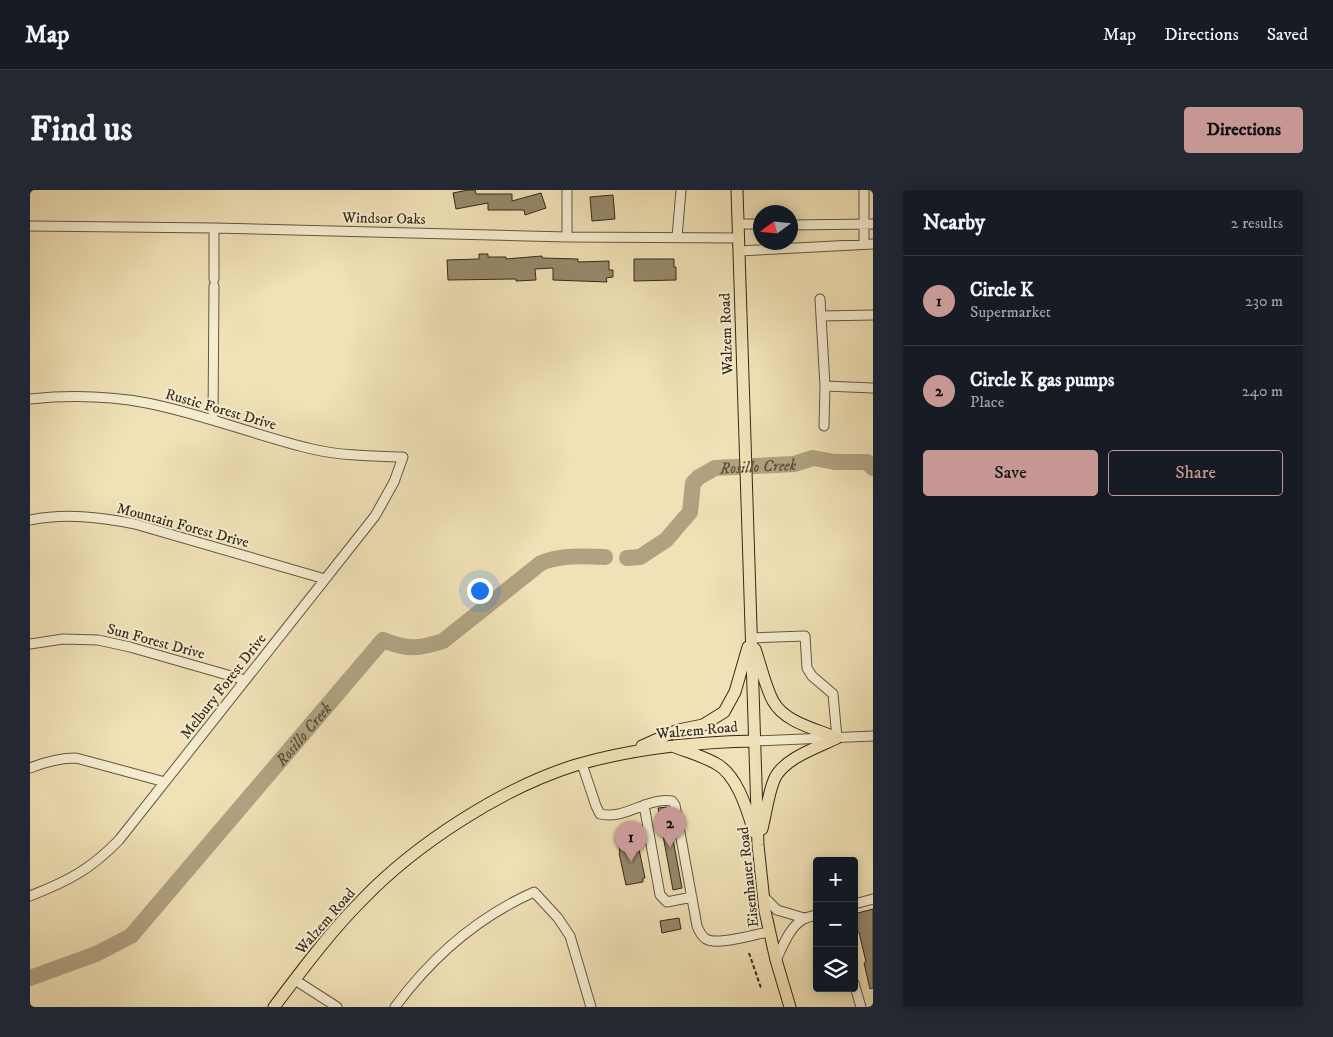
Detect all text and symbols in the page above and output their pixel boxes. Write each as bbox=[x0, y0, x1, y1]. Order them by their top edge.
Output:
text: Map bbox=[25, 20, 69, 50]
text: Map bbox=[1103, 24, 1136, 46]
text: Directions bbox=[1164, 24, 1239, 46]
text: Saved bbox=[1267, 24, 1308, 46]
button: Directions bbox=[1184, 107, 1303, 153]
text: Find us bbox=[30, 108, 132, 152]
north arrow bbox=[753, 205, 798, 250]
street label: Windsor Oaks bbox=[341, 208, 426, 229]
text: Nearby bbox=[923, 210, 985, 236]
text: 2 results bbox=[1231, 213, 1283, 233]
text: Circle K bbox=[970, 279, 1034, 302]
text: 1 bbox=[936, 291, 942, 311]
text: 230 m bbox=[1245, 291, 1283, 311]
street label: Walzem Road bbox=[716, 292, 737, 376]
text: Supermarket bbox=[970, 302, 1051, 322]
text: Circle K gas pumps bbox=[970, 369, 1114, 392]
text: 2 bbox=[935, 381, 943, 401]
text: 240 m bbox=[1242, 381, 1283, 401]
street label: Rustic Forest Drive bbox=[163, 385, 279, 434]
text: Place bbox=[970, 392, 1004, 412]
button: Save bbox=[923, 450, 1098, 496]
button: Share bbox=[1108, 450, 1283, 496]
water label: Rosillo Creek bbox=[718, 455, 797, 479]
street label: Mountain Forest Drive bbox=[115, 499, 251, 552]
your location bbox=[467, 578, 493, 604]
street label: Sun Forest Drive bbox=[105, 619, 207, 664]
street label: Melbury Forest Drive bbox=[176, 630, 270, 743]
water label: Rosillo Creek bbox=[271, 699, 336, 771]
street label: Walzem Road bbox=[654, 717, 739, 744]
pin: 2 bbox=[654, 807, 686, 848]
pin: 1 bbox=[615, 821, 647, 862]
street label: Eisenhauer Road bbox=[734, 825, 763, 928]
map controls bbox=[813, 857, 858, 992]
button: + bbox=[813, 857, 858, 902]
street label: Walzem Road bbox=[291, 884, 360, 959]
button: − bbox=[813, 902, 858, 947]
button: layers bbox=[813, 947, 858, 992]

